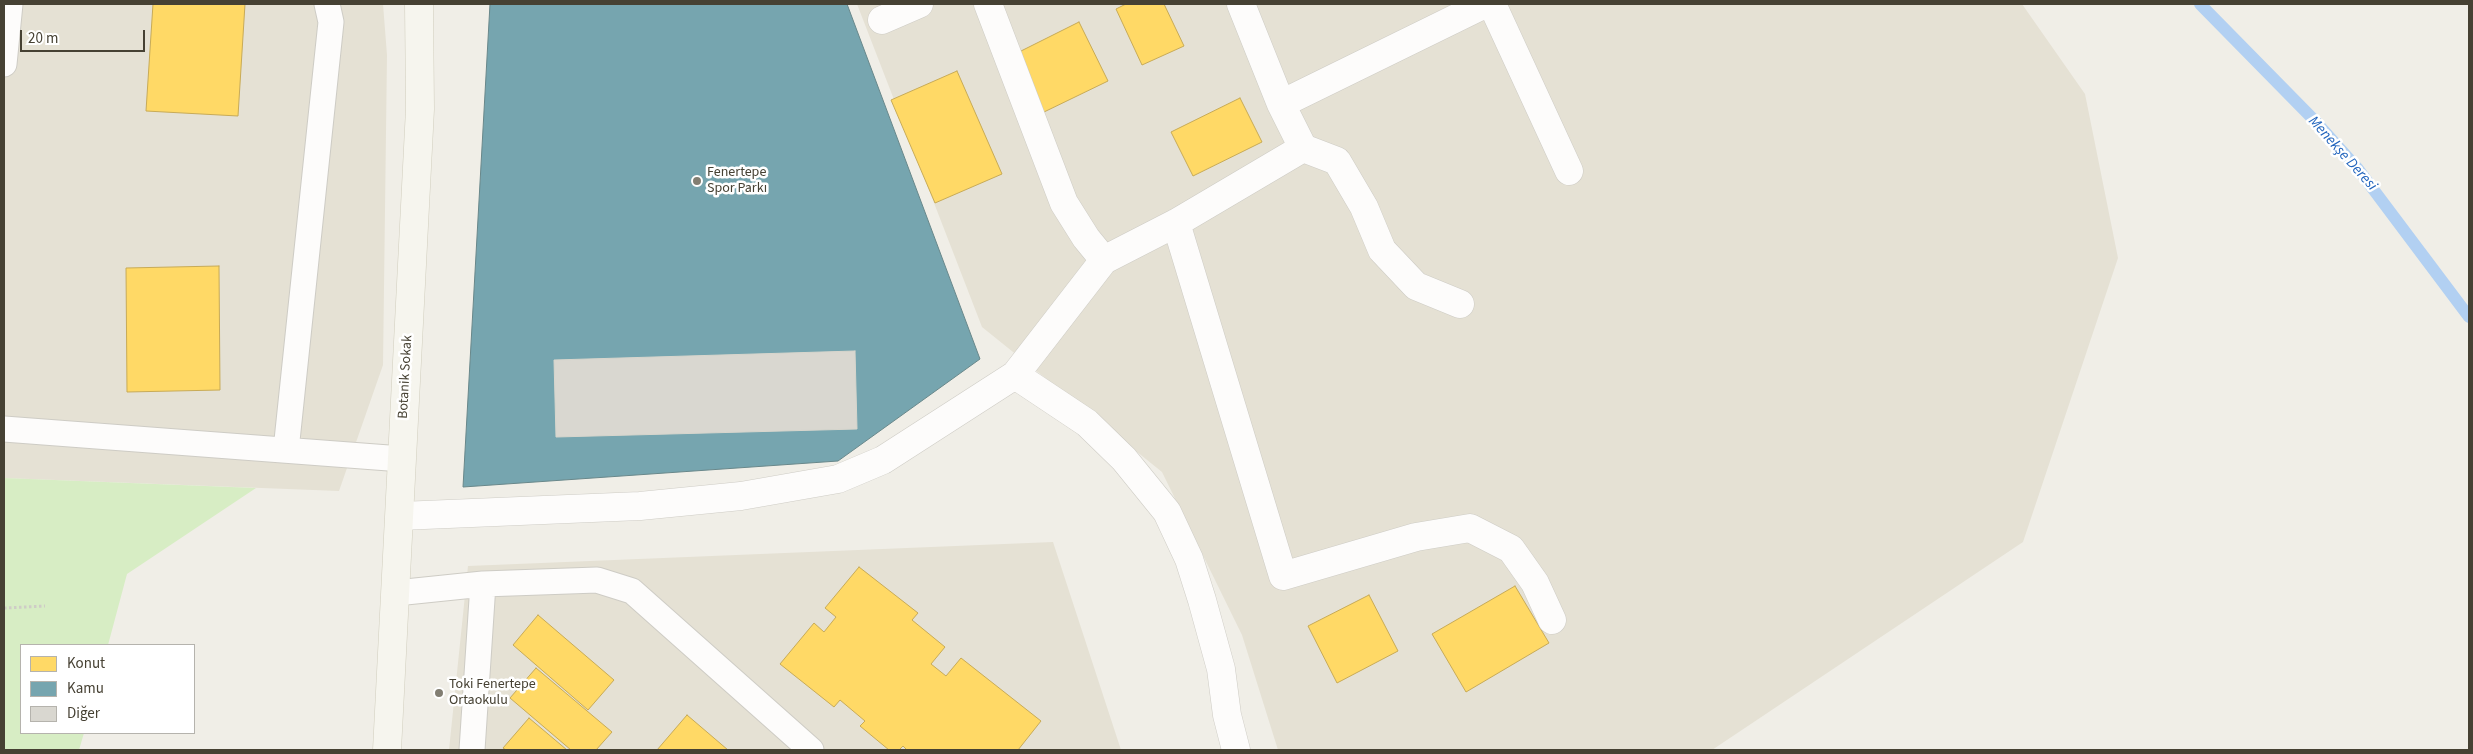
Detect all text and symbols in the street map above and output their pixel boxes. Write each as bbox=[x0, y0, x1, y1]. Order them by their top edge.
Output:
scale bar bbox=[22, 20, 148, 52]
text: 20 m bbox=[28, 28, 58, 49]
water label: Menekşe Deresi bbox=[2304, 113, 2380, 195]
place label: Fenertepe Spor Parkı bbox=[707, 165, 767, 198]
marker: Fenertepe Spor Parkı bbox=[691, 175, 703, 187]
street label: Botanik Sokak bbox=[395, 335, 417, 419]
legend bbox=[20, 644, 195, 734]
text: Konut bbox=[67, 653, 105, 674]
place label: Toki Fenertepe Ortaokulu bbox=[449, 677, 536, 710]
text: Kamu bbox=[67, 678, 104, 699]
marker: Toki Fenertepe Ortaokulu bbox=[433, 687, 445, 699]
text: Diğer bbox=[67, 703, 100, 724]

